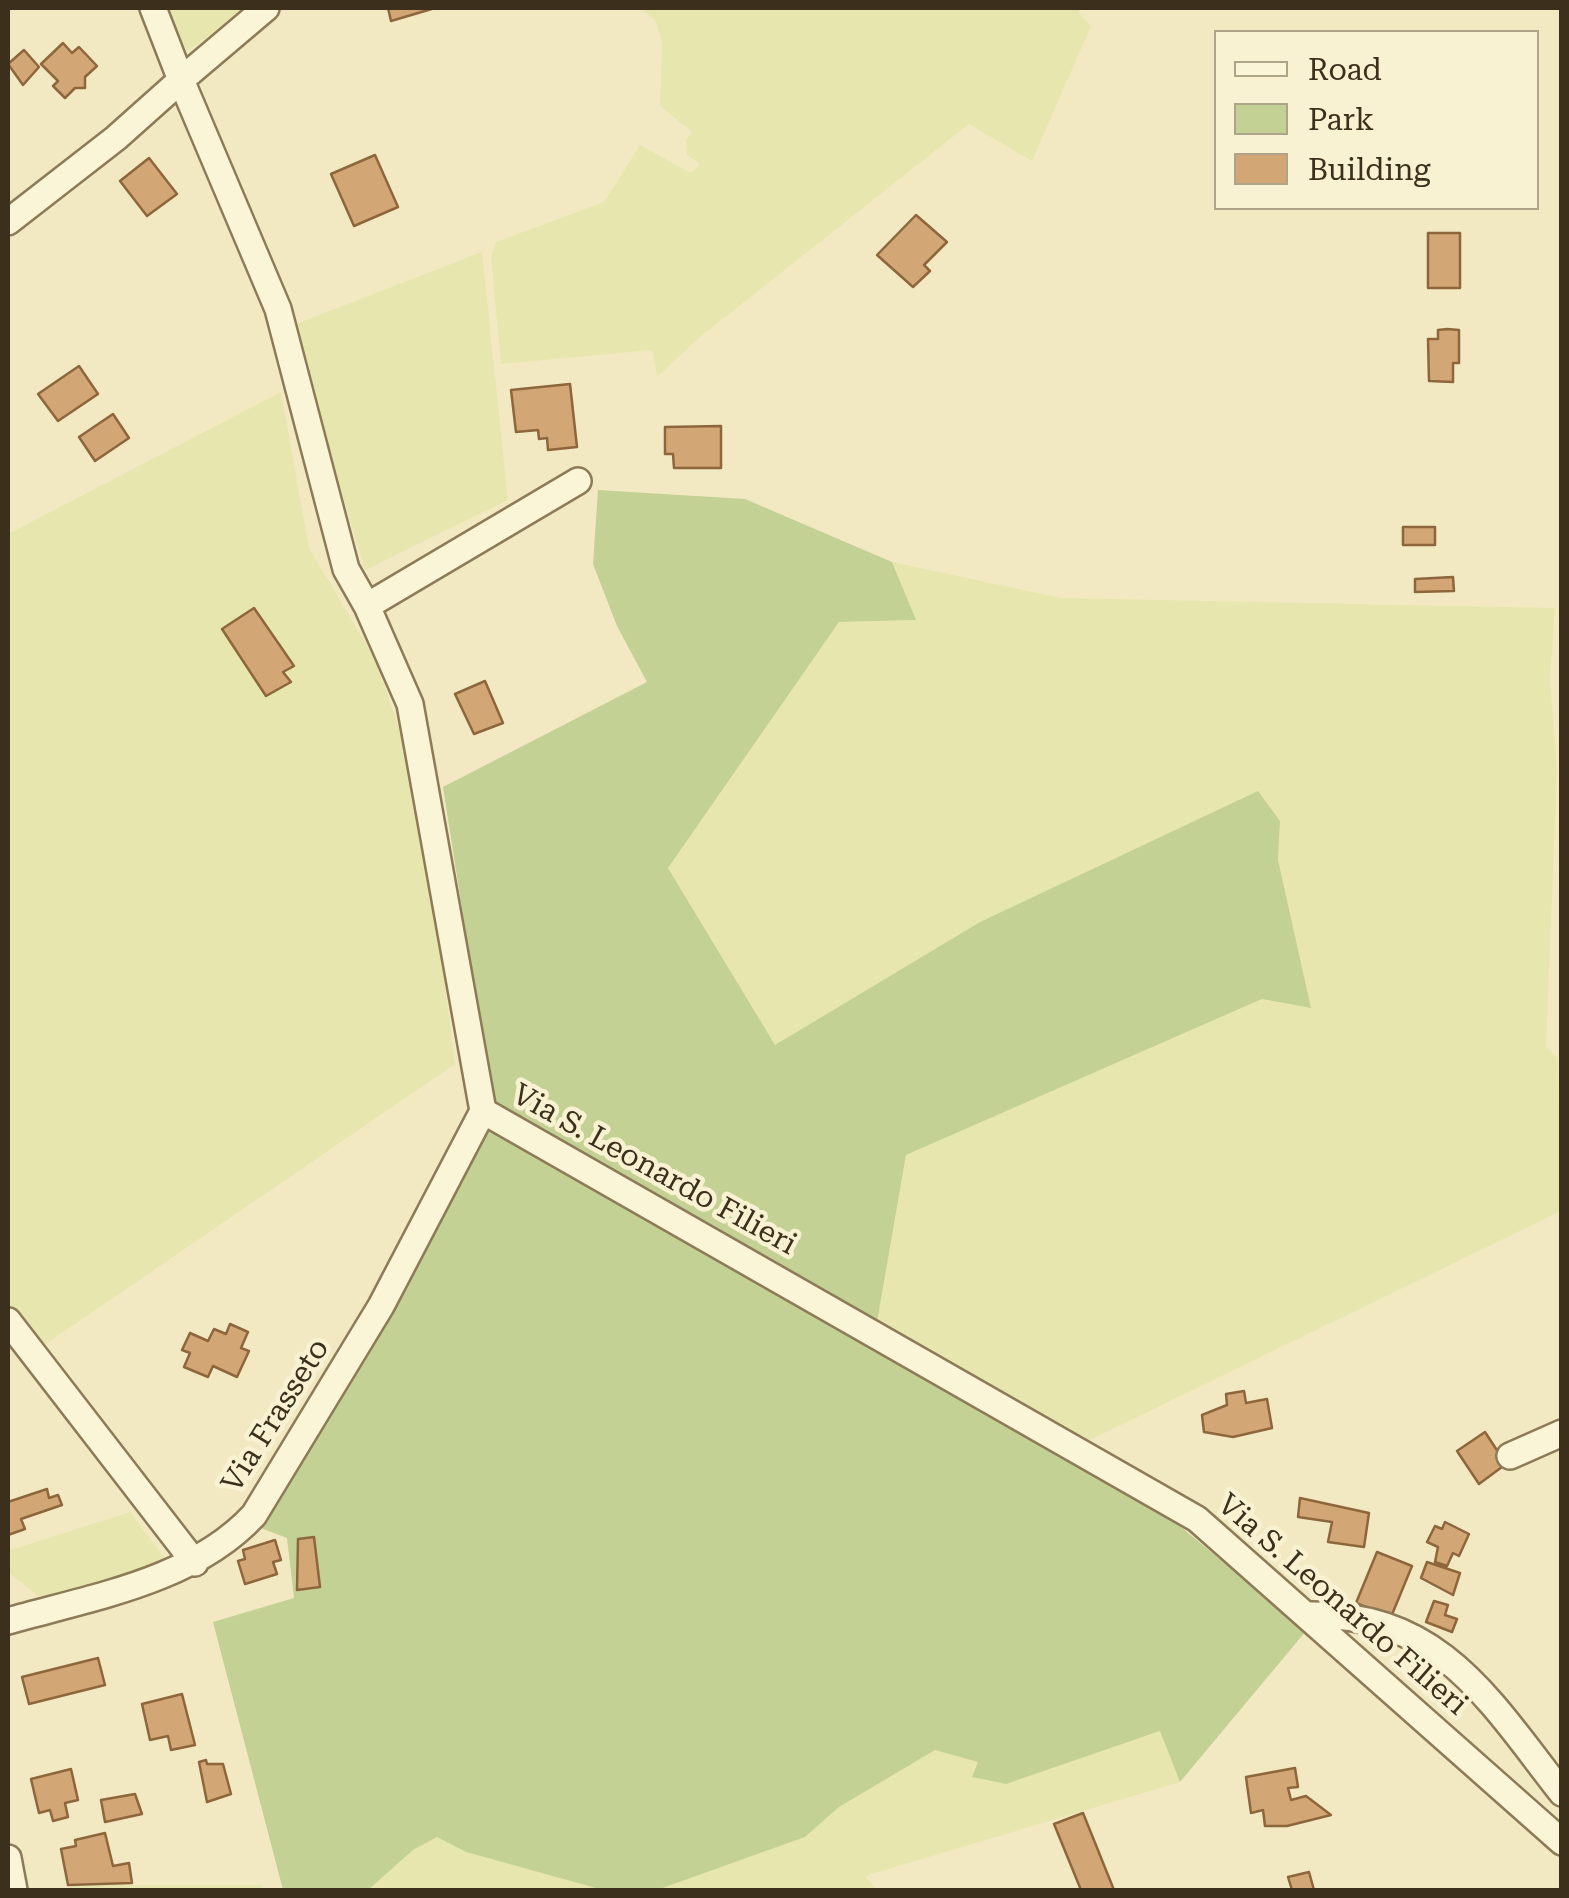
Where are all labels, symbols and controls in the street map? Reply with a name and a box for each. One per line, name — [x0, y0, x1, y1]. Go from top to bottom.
legend — [1214, 30, 1539, 210]
text: Road — [1308, 52, 1382, 87]
text: Park — [1308, 102, 1374, 137]
text: Building — [1308, 152, 1431, 187]
street label: Via S. Leonardo Filieri — [506, 1077, 802, 1263]
street label: Via Frasseto — [215, 1333, 337, 1499]
street label: Via S. Leonardo Filieri — [1210, 1487, 1474, 1723]

